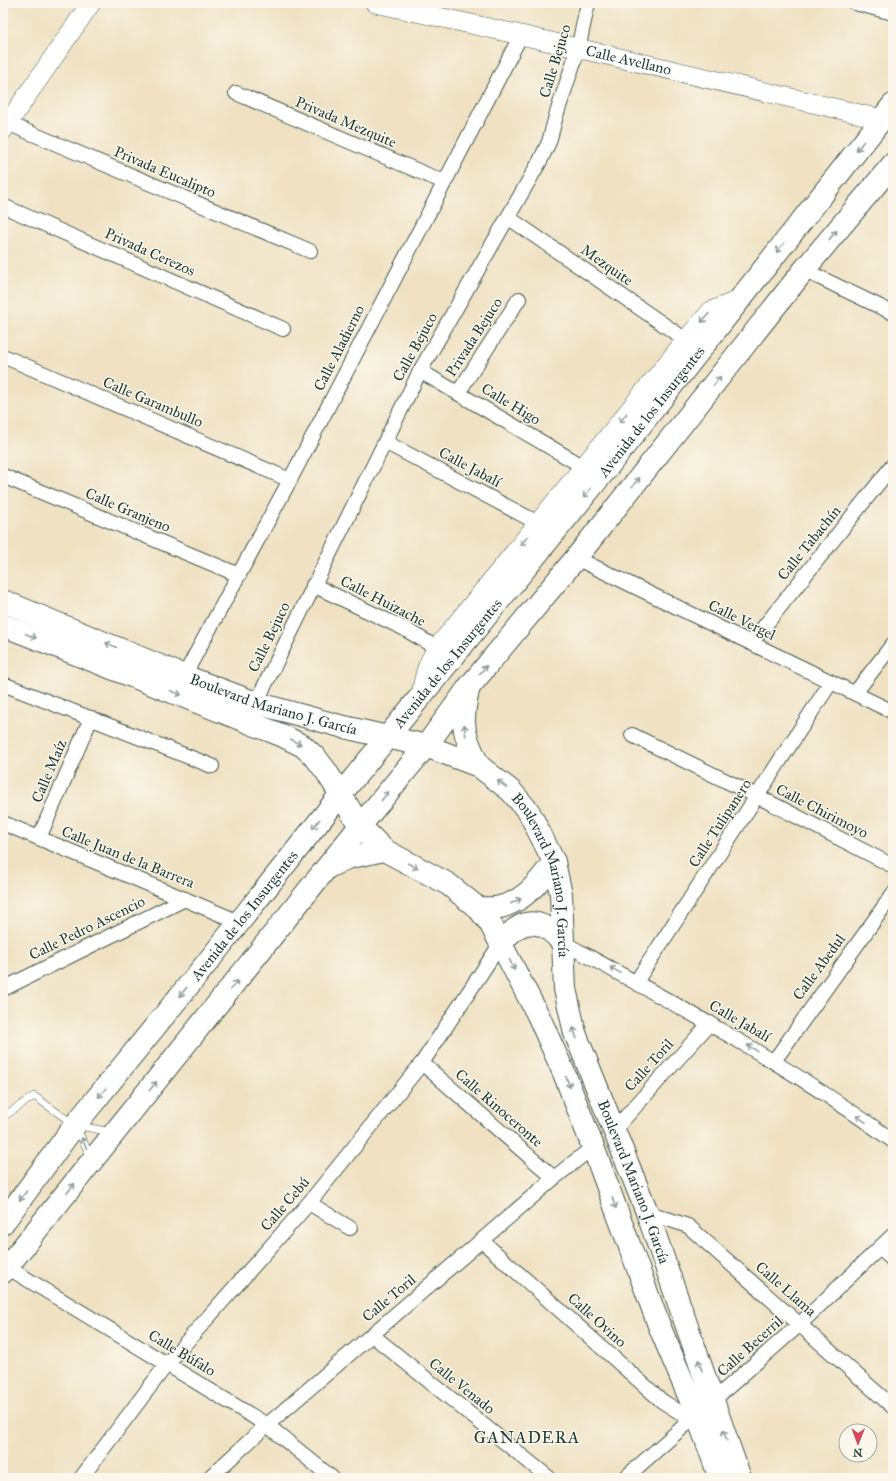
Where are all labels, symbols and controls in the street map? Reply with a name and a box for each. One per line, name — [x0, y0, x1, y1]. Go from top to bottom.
street label: Calle Bejuco — [535, 22, 575, 100]
street label: Calle Avellano — [584, 41, 673, 79]
street label: Privada Mezquite — [292, 93, 399, 152]
one-way arrow — [856, 141, 864, 152]
street label: Privada Eucalipto — [111, 142, 219, 202]
street label: Privada Cerezos — [102, 224, 198, 280]
one-way arrow — [829, 230, 838, 241]
street label: Mezquite — [577, 241, 636, 290]
one-way arrow — [775, 243, 784, 254]
street label: Privada Bejuco — [442, 294, 506, 380]
street label: Calle Aladierno — [310, 302, 368, 394]
street label: Calle Bejuco — [389, 309, 441, 385]
one-way arrow — [701, 313, 710, 323]
street label: Avenida de los Insurgentes — [594, 342, 709, 481]
street label: Calle Garambullo — [100, 373, 206, 431]
one-way arrow — [712, 375, 721, 386]
street label: Calle Higo — [478, 379, 544, 429]
one-way arrow — [619, 413, 627, 424]
street label: Calle Jabalí — [435, 443, 505, 492]
one-way arrow — [632, 477, 640, 488]
street label: Calle Granjeno — [83, 484, 174, 536]
one-way arrow — [582, 488, 591, 499]
street label: Calle Tabachín — [774, 502, 844, 584]
one-way arrow — [519, 536, 528, 547]
street label: Calle Huizache — [337, 572, 429, 630]
street label: Avenida de los Insurgentes — [389, 595, 506, 732]
street label: Calle Vergel — [705, 596, 779, 644]
street label: Calle Bejuco — [244, 599, 294, 675]
one-way arrow — [24, 633, 36, 640]
one-way arrow — [105, 641, 117, 648]
one-way arrow — [479, 665, 488, 676]
street label: Boulevard Mariano J. García — [187, 670, 359, 739]
one-way arrow — [169, 690, 181, 698]
one-way arrow — [461, 724, 469, 737]
street label: Calle Maíz — [28, 737, 70, 805]
one-way arrow — [290, 739, 302, 747]
street label: Calle Tulipanero — [685, 775, 755, 871]
one-way arrow — [496, 780, 507, 789]
street label: Calle Chirimoyo — [773, 780, 871, 842]
street label: Boulevard Mariano J. García — [508, 789, 573, 958]
one-way arrow — [380, 790, 389, 801]
one-way arrow — [312, 819, 321, 830]
street label: Calle Juan de la Barrera — [59, 822, 198, 893]
street label: Avenida de los Insurgentes — [186, 847, 302, 985]
one-way arrow — [407, 862, 419, 870]
street label: Calle Pedro Ascencio — [26, 892, 148, 964]
one-way arrow — [509, 897, 521, 904]
street label: Calle Abedul — [789, 930, 850, 1004]
one-way arrow — [509, 958, 516, 970]
one-way arrow — [609, 966, 621, 974]
one-way arrow — [229, 979, 238, 990]
one-way arrow — [179, 987, 188, 997]
street label: Calle Jabalí — [706, 996, 775, 1047]
one-way arrow — [571, 1027, 578, 1040]
street label: Calle Toril — [621, 1034, 678, 1095]
one-way arrow — [746, 1043, 758, 1051]
street label: Calle Rinoceronte — [452, 1065, 546, 1151]
one-way arrow — [564, 1075, 572, 1087]
one-way arrow — [148, 1081, 157, 1092]
one-way arrow — [97, 1088, 106, 1099]
street label: Boulevard Mariano J. García — [594, 1097, 674, 1267]
one-way arrow — [856, 1115, 867, 1123]
one-way arrow — [80, 1137, 87, 1149]
street label: Calle Cebú — [257, 1173, 313, 1235]
one-way arrow — [66, 1182, 75, 1193]
one-way arrow — [18, 1191, 27, 1202]
one-way arrow — [611, 1197, 618, 1210]
street label: Calle Llama — [752, 1258, 821, 1321]
street label: Calle Toril — [358, 1270, 420, 1326]
street label: Calle Ovino — [564, 1289, 630, 1351]
street label: Calle Becerril — [713, 1311, 787, 1380]
street label: Calle Búfalo — [145, 1326, 219, 1380]
street label: Calle Venado — [425, 1354, 499, 1418]
one-way arrow — [696, 1358, 703, 1371]
north arrow — [838, 1423, 878, 1463]
district label: GANADERA — [474, 1427, 580, 1448]
one-way arrow — [720, 1430, 728, 1442]
text: N — [852, 1446, 863, 1459]

